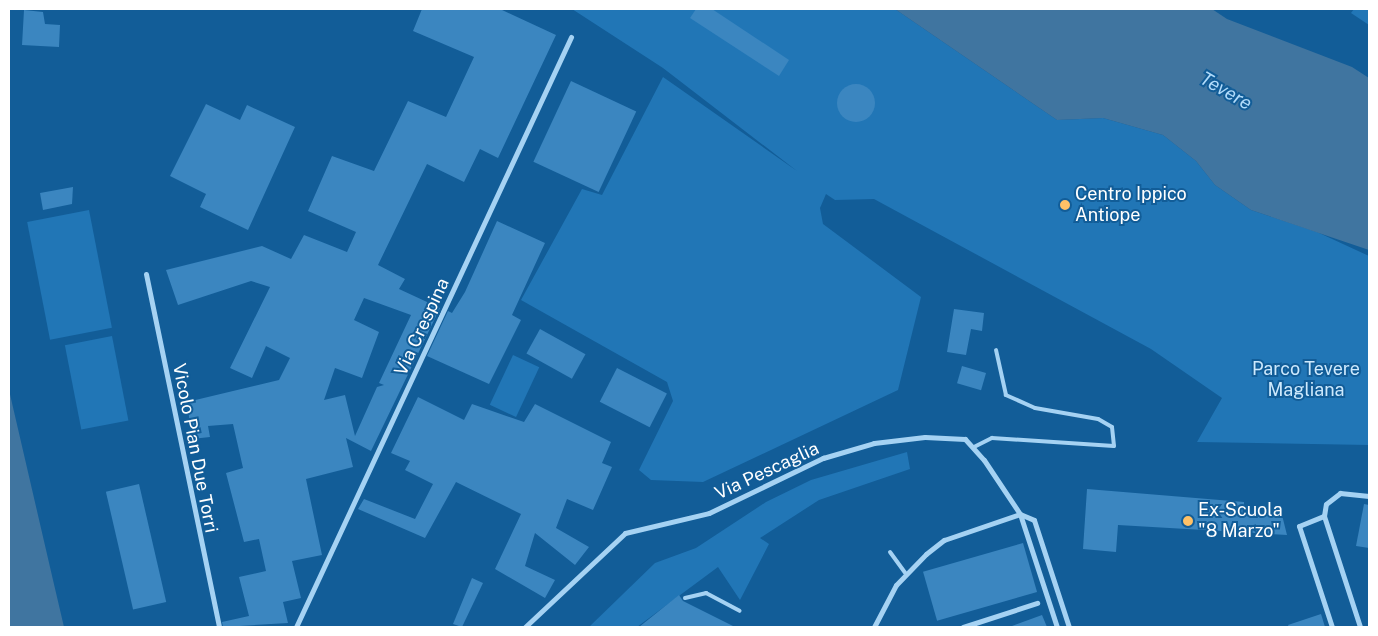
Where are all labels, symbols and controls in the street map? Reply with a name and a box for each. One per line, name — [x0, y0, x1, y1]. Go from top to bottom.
water label: Tevere — [1196, 67, 1256, 115]
place label: Centro Ippico Antiope — [1075, 184, 1187, 226]
marker: Centro Ippico Antiope — [1059, 199, 1071, 211]
street label: Via Crespina — [390, 275, 454, 379]
park label: Parco Tevere Magliana — [1252, 359, 1360, 402]
street label: Vicolo Pian Due Torri — [168, 361, 222, 535]
street label: Via Pescaglia — [712, 438, 822, 504]
place label: Ex-Scuola "8 Marzo" — [1198, 500, 1283, 542]
marker: Ex-Scuola "8 Marzo" — [1182, 515, 1194, 527]

